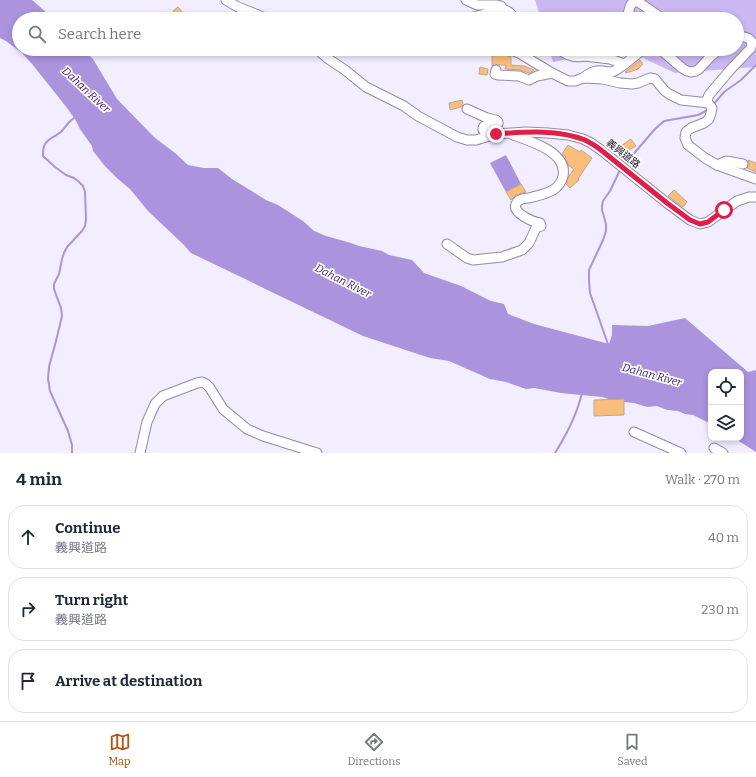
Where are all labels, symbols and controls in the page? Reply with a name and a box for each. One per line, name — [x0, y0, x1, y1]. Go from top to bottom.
search box — [12, 12, 744, 56]
icon: search — [26, 23, 48, 45]
text: Search here — [58, 25, 141, 43]
water label: Dahan River — [59, 64, 113, 116]
route end — [487, 125, 505, 143]
street label: 義興道路 — [604, 137, 642, 171]
route start — [715, 201, 733, 219]
water label: Dahan River — [313, 261, 374, 301]
water label: Dahan River — [621, 361, 684, 389]
map controls — [708, 369, 744, 441]
button: locate — [708, 369, 744, 405]
button: layers — [708, 405, 744, 441]
text: 4 min — [16, 469, 62, 490]
text: Walk · 270 m — [665, 472, 740, 487]
text: Continue — [55, 519, 121, 537]
icon: ahead — [17, 526, 39, 548]
text: 40 m — [708, 530, 739, 545]
text: 義興道路 — [55, 540, 107, 555]
text: Turn right — [55, 591, 128, 609]
icon: right — [17, 598, 39, 620]
text: 230 m — [701, 602, 739, 617]
text: 義興道路 — [55, 612, 107, 627]
icon: arrive — [17, 670, 39, 692]
text: Arrive at destination — [55, 672, 202, 690]
tab: Map — [108, 731, 131, 768]
tab: Directions — [348, 731, 400, 768]
tab: Saved — [617, 731, 648, 768]

